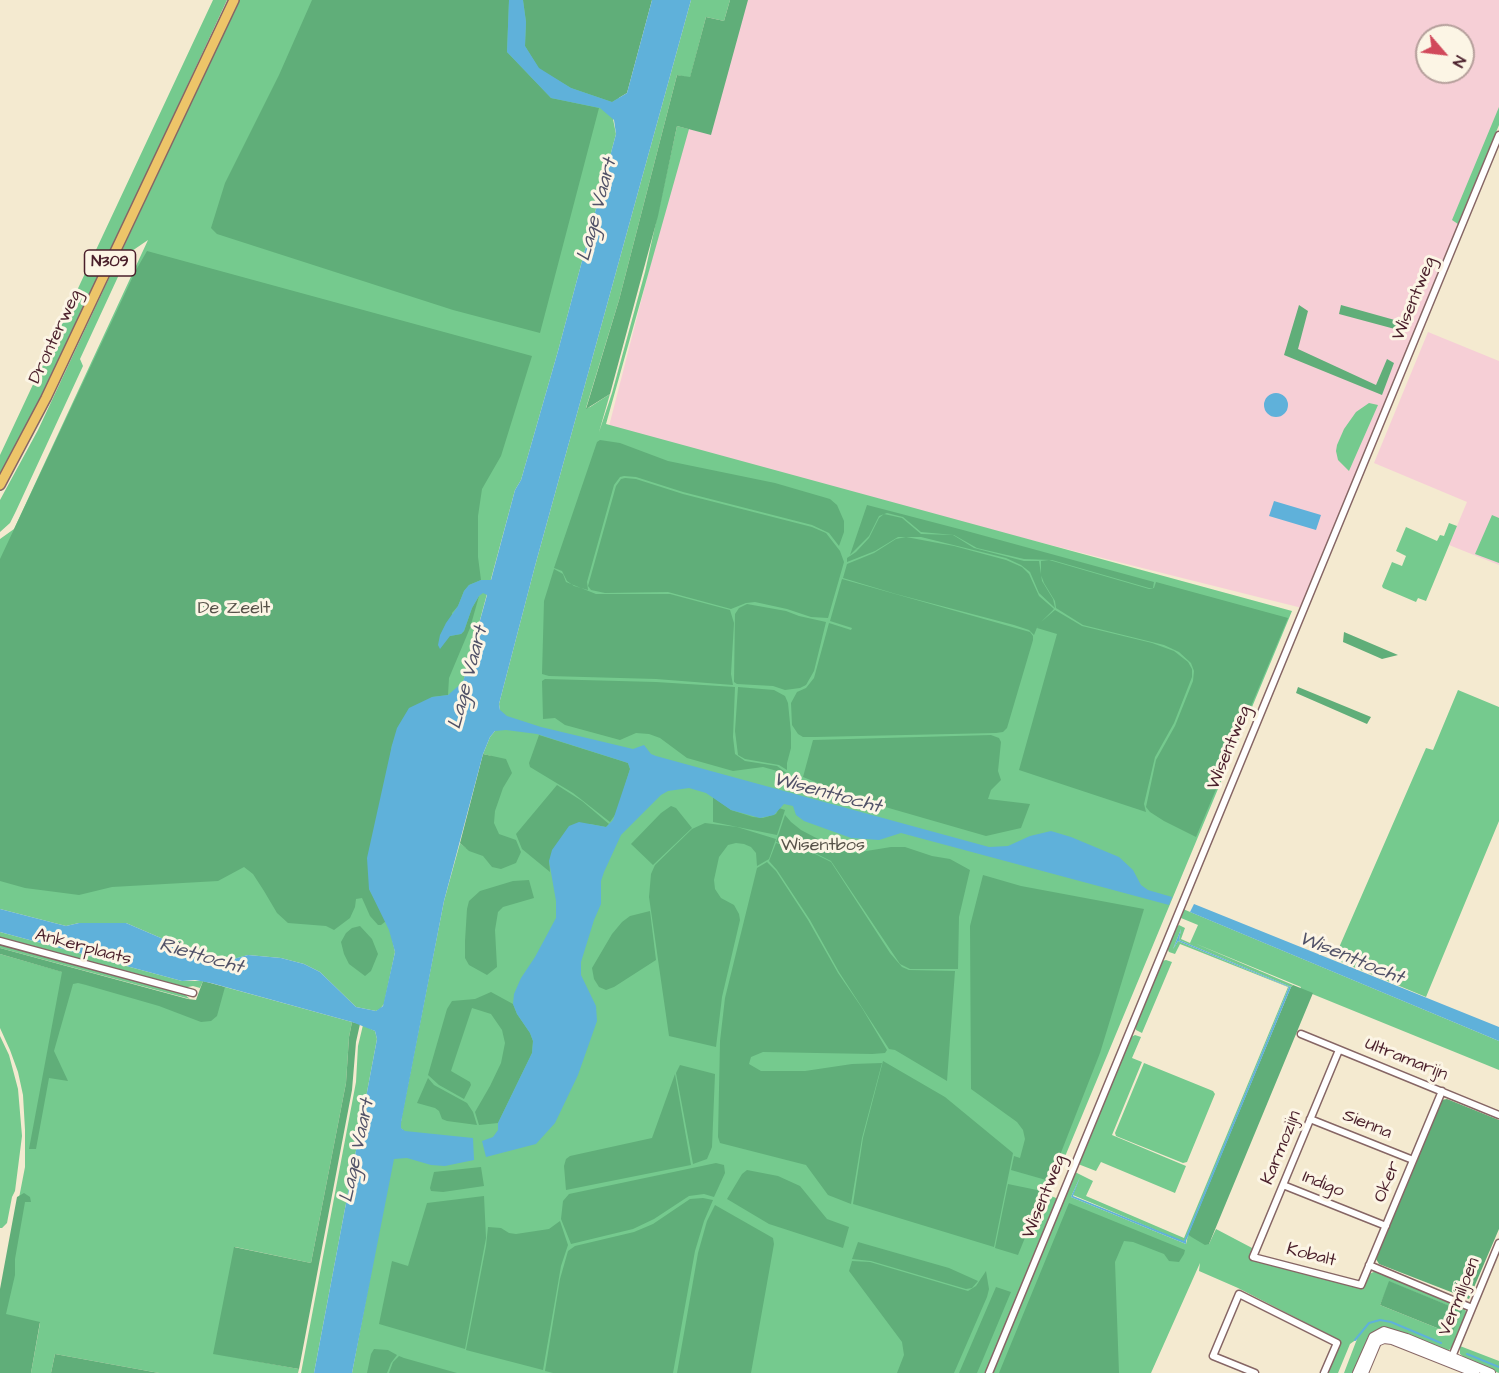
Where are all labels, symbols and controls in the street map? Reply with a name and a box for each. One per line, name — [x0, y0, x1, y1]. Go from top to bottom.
north arrow — [1415, 24, 1475, 84]
text: N — [1447, 52, 1471, 71]
water label: Lage Vaart — [573, 156, 623, 264]
road number: N309 — [84, 250, 136, 276]
street label: Wisentweg — [1388, 254, 1442, 344]
street label: Dronterweg — [25, 287, 87, 387]
park label: De Zeelt — [198, 598, 270, 620]
water label: Lage Vaart — [444, 624, 494, 732]
street label: Wisentweg — [1203, 703, 1257, 793]
water label: Wisenttocht — [770, 768, 884, 820]
park label: Wisentbos — [781, 835, 865, 857]
street label: Ankerplaats — [33, 925, 133, 971]
water label: Wisenttocht — [1295, 927, 1407, 991]
water label: Riettocht — [156, 934, 246, 980]
street label: Ultramarijn — [1361, 1034, 1451, 1086]
water label: Lage Vaart — [335, 1097, 381, 1205]
street label: Sienna — [1339, 1105, 1395, 1145]
street label: Karmozijn — [1257, 1108, 1307, 1188]
street label: Wisentweg — [1018, 1152, 1072, 1242]
street label: Oker — [1370, 1158, 1406, 1206]
street label: Indigo — [1299, 1167, 1347, 1203]
street label: Kobalt — [1284, 1239, 1338, 1273]
street label: Vermiljoen — [1435, 1255, 1485, 1339]

